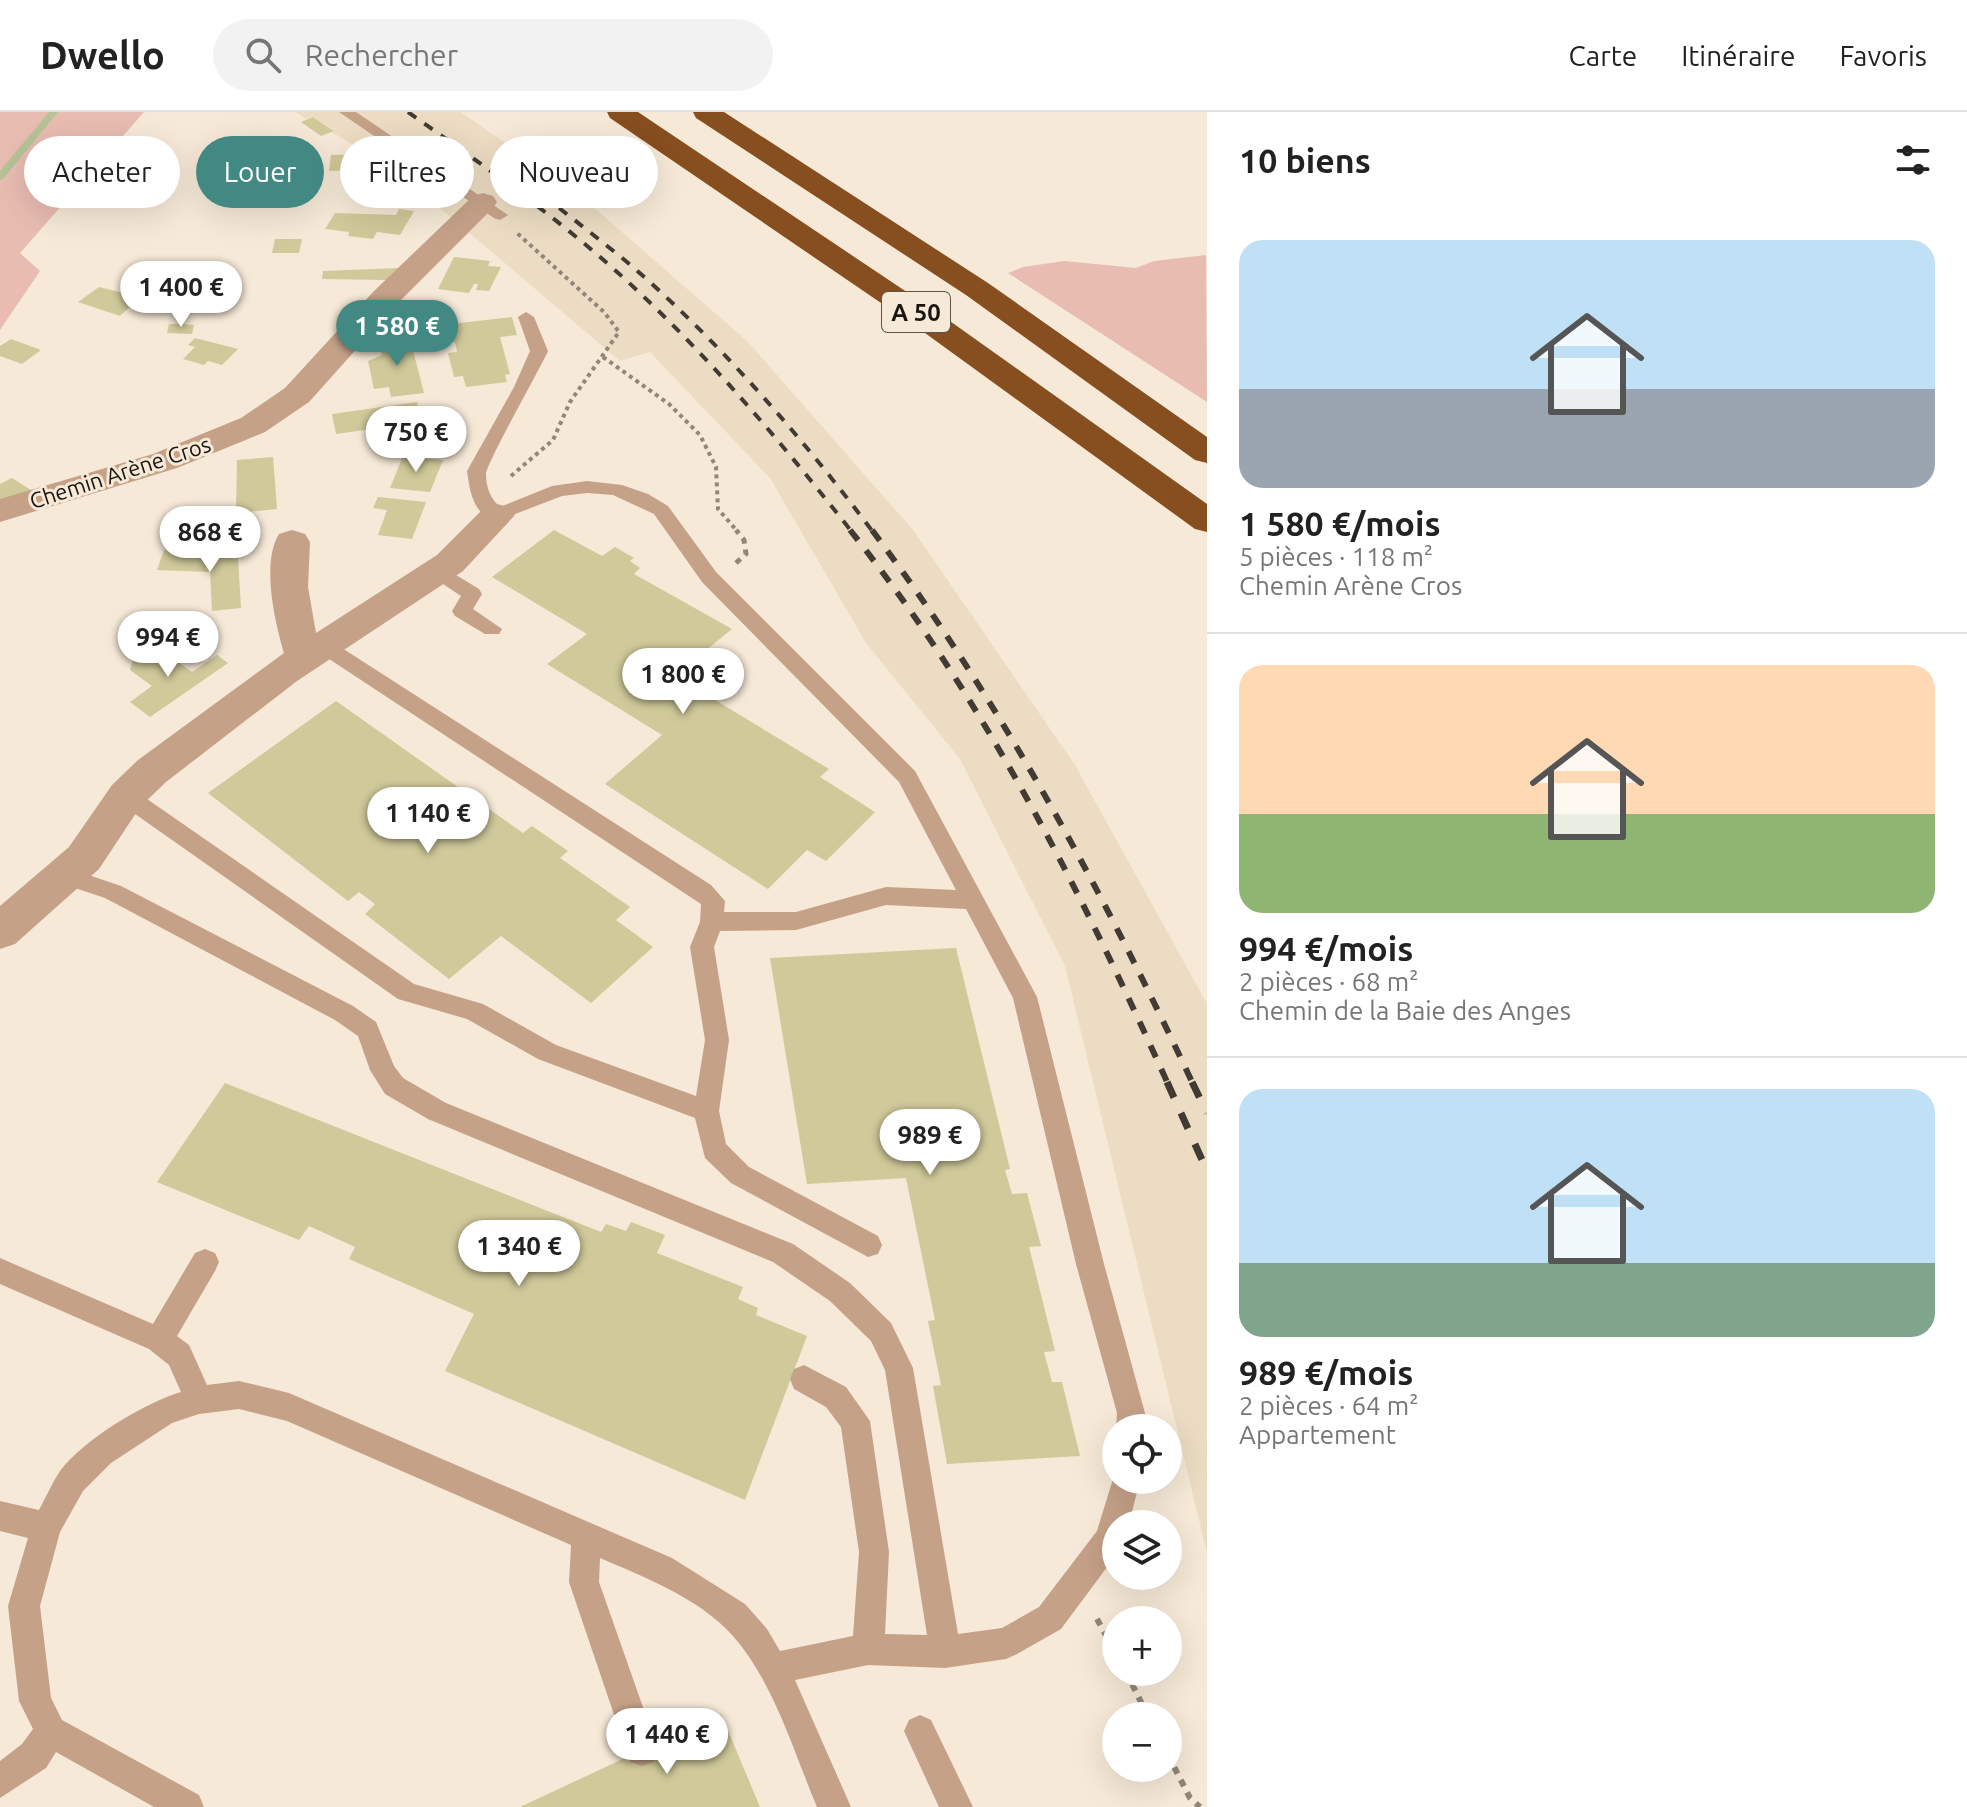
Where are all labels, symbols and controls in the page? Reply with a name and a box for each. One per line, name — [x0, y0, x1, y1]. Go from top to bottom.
search box — [213, 19, 773, 91]
icon: search — [241, 33, 285, 77]
text: Dwello — [40, 34, 165, 76]
text: Rechercher — [305, 38, 458, 72]
text: Carte — [1569, 40, 1637, 71]
text: Itinéraire — [1681, 40, 1795, 71]
text: Favoris — [1839, 40, 1927, 71]
chip: Acheter — [24, 136, 180, 208]
chip: Louer — [196, 136, 324, 208]
chip: Filtres — [340, 136, 474, 208]
chip: Nouveau — [490, 136, 658, 208]
icon: filters — [1891, 138, 1935, 182]
text: 10 biens — [1239, 141, 1371, 179]
pin: 1 400 € — [107, 261, 255, 329]
text: 1 400 € — [138, 272, 224, 301]
road number: A 50 — [882, 292, 950, 332]
icon: home — [1515, 292, 1659, 436]
pin: 1 580 € — [323, 300, 471, 368]
text: 1 580 € — [354, 311, 440, 340]
pin: 750 € — [360, 406, 472, 474]
text: 750 € — [384, 417, 448, 446]
street label: Chemin Arène Cros — [26, 431, 214, 513]
text: 1 580 €/mois — [1239, 504, 1441, 542]
pin: 868 € — [154, 506, 266, 574]
text: 868 € — [178, 517, 242, 546]
text: 5 pièces · 118 m² — [1239, 542, 1433, 571]
text: Chemin Arène Cros — [1239, 571, 1462, 600]
pin: 994 € — [112, 611, 224, 679]
text: 994 € — [136, 622, 200, 651]
pin: 1 800 € — [609, 648, 757, 716]
text: 1 800 € — [640, 659, 726, 688]
icon: home — [1515, 717, 1659, 861]
pin: 1 140 € — [354, 787, 502, 855]
text: 1 140 € — [385, 798, 471, 827]
text: 994 €/mois — [1239, 929, 1413, 967]
text: 2 pièces · 68 m² — [1239, 967, 1419, 996]
text: Chemin de la Baie des Anges — [1239, 996, 1571, 1025]
pin: 989 € — [874, 1109, 986, 1177]
text: 989 € — [898, 1120, 962, 1149]
icon: home — [1515, 1141, 1659, 1285]
pin: 1 340 € — [445, 1220, 593, 1288]
text: 1 340 € — [476, 1231, 562, 1260]
text: 989 €/mois — [1239, 1353, 1413, 1391]
text: 2 pièces · 64 m² — [1239, 1391, 1419, 1420]
map controls — [1102, 1414, 1182, 1782]
button: locate — [1102, 1414, 1182, 1494]
text: Appartement — [1239, 1420, 1396, 1449]
button: layers — [1102, 1510, 1182, 1590]
button: + — [1102, 1606, 1182, 1686]
button: − — [1102, 1702, 1182, 1782]
pin: 1 440 € — [593, 1708, 741, 1776]
text: 1 440 € — [624, 1719, 710, 1748]

